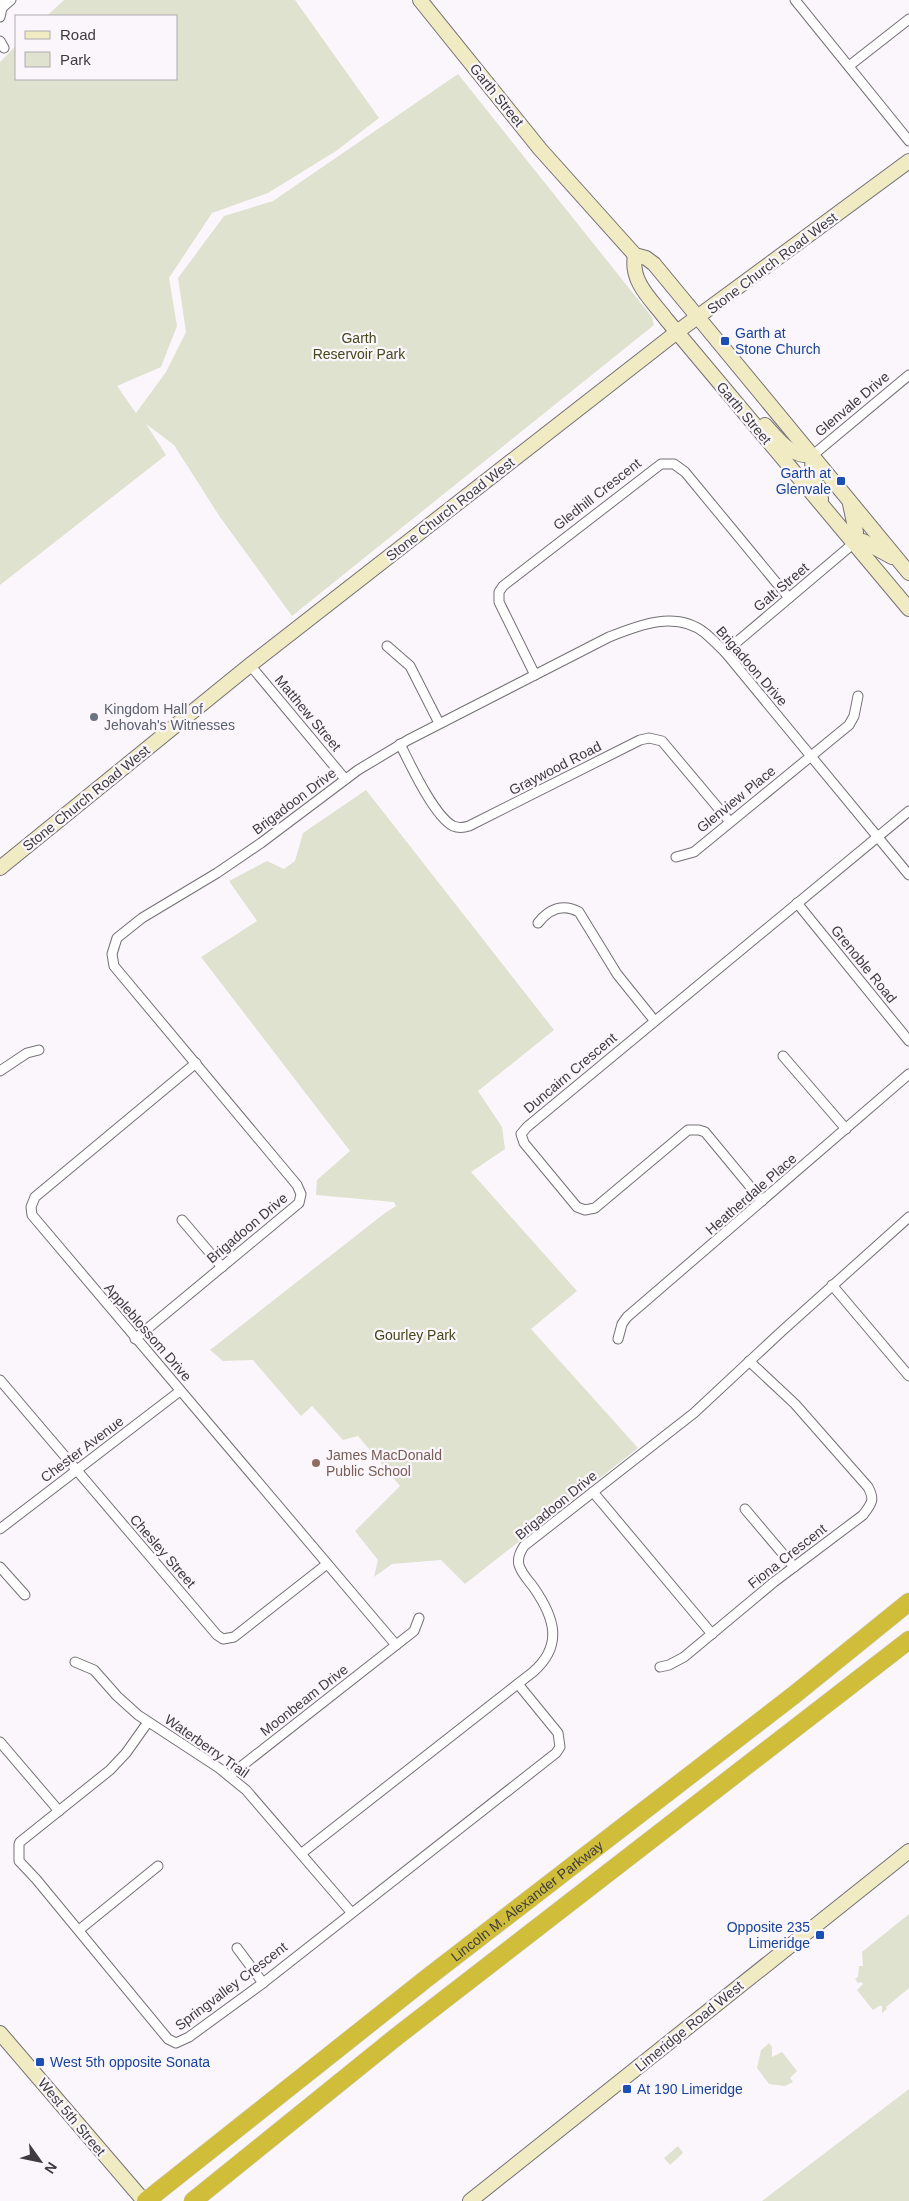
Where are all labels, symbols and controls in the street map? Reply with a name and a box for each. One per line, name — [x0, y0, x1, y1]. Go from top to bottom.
legend — [15, 15, 178, 80]
text: Road — [60, 26, 96, 43]
text: Park — [60, 51, 91, 68]
street label: Garth Street — [467, 60, 527, 130]
street label: Stone Church Road West — [704, 209, 840, 317]
place label: Garth at Stone Church — [735, 325, 821, 357]
park label: Garth Reservoir Park — [313, 330, 406, 362]
marker: Garth at Stone Church — [719, 335, 731, 347]
street label: Glenvale Drive — [812, 368, 892, 440]
street label: Garth Street — [713, 379, 775, 447]
street label: Stone Church Road West — [383, 454, 517, 564]
street label: Gledhill Crescent — [550, 455, 644, 533]
place label: Garth at Glenvale — [776, 465, 831, 497]
marker: Garth at Glenvale — [835, 475, 847, 487]
street label: Galt Street — [750, 559, 812, 615]
street label: Brigadoon Drive — [713, 623, 791, 709]
street label: Matthew Street — [272, 672, 344, 754]
place label: Kingdom Hall of Jehovah's Witnesses — [104, 701, 235, 733]
marker: Kingdom Hall of Jehovah's Witnesses — [88, 711, 100, 723]
street label: Graywood Road — [506, 738, 604, 798]
street label: Stone Church Road West — [19, 742, 153, 854]
street label: Glenview Place — [693, 762, 779, 836]
street label: Brigadoon Drive — [249, 764, 339, 838]
street label: Grenoble Road — [828, 922, 900, 1006]
street label: Duncairn Crescent — [520, 1030, 620, 1116]
street label: Heatherdale Place — [702, 1150, 800, 1238]
street label: Brigadoon Drive — [203, 1189, 291, 1266]
street label: Appleblossom Drive — [101, 1280, 195, 1384]
park label: Gourley Park — [374, 1327, 457, 1343]
street label: Chester Avenue — [38, 1413, 127, 1485]
place label: James MacDonald Public School — [326, 1447, 442, 1479]
marker: James MacDonald Public School — [310, 1457, 322, 1469]
street label: Brigadoon Drive — [512, 1467, 600, 1543]
street label: Chesley Street — [127, 1511, 199, 1591]
street label: Fiona Crescent — [745, 1520, 829, 1592]
street label: Moonbeam Drive — [257, 1661, 351, 1739]
street label: Waterberry Trail — [162, 1711, 252, 1781]
street label: Lincoln M. Alexander Parkway — [448, 1837, 606, 1965]
place label: Opposite 235 Limeridge — [727, 1919, 810, 1951]
marker: Opposite 235 Limeridge — [814, 1929, 826, 1941]
street label: Springvalley Crescent — [172, 1939, 290, 2033]
street label: Limeridge Road West — [632, 1977, 746, 2074]
place label: West 5th opposite Sonata — [50, 2054, 210, 2070]
marker: West 5th opposite Sonata — [34, 2056, 46, 2068]
street label: West 5th Street — [35, 2075, 109, 2159]
place label: At 190 Limeridge — [637, 2081, 743, 2097]
marker: At 190 Limeridge — [621, 2083, 633, 2095]
north arrow — [15, 2136, 65, 2186]
text: N — [41, 2159, 60, 2177]

